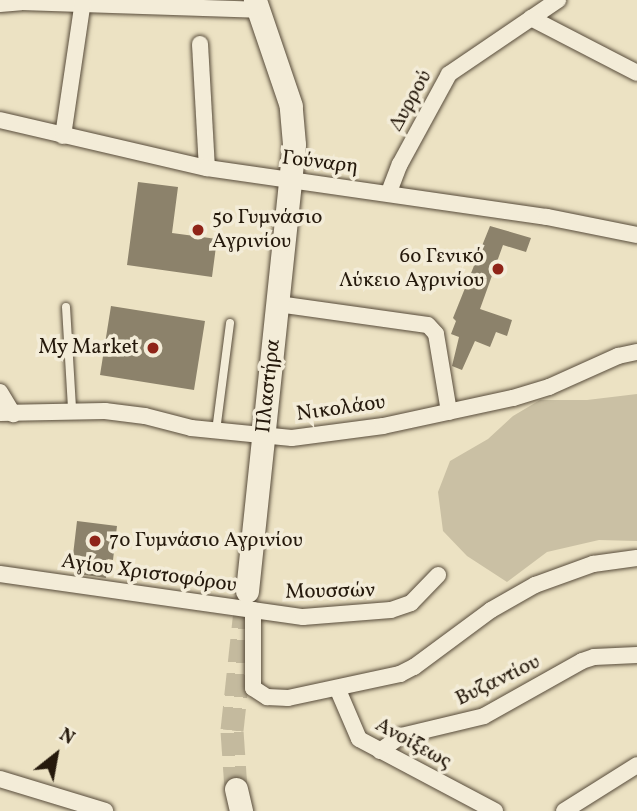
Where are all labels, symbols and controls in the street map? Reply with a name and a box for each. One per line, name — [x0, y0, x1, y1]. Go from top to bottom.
street label: Δυρρού — [384, 66, 438, 136]
street label: Γούναρη — [280, 146, 360, 180]
place label: 5ο Γυμνάσιο Αγρινίου — [212, 205, 322, 255]
marker: 5ο Γυμνάσιο Αγρινίου — [190, 222, 206, 238]
place label: 6ο Γενικό Λύκειο Αγρινίου — [339, 244, 484, 294]
marker: 6ο Γενικό Λύκειο Αγρινίου — [490, 261, 506, 277]
place label: My Market — [38, 335, 139, 361]
street label: Πλαστήρα — [252, 338, 286, 434]
marker: My Market — [145, 340, 161, 356]
street label: Νικολάου — [295, 390, 387, 428]
place label: 7ο Γυμνάσιο Αγρινίου — [109, 528, 303, 554]
marker: 7ο Γυμνάσιο Αγρινίου — [87, 533, 103, 549]
street label: Αγίου Χριστοφόρου — [60, 549, 238, 599]
street label: Μουσσών — [285, 579, 375, 605]
street label: Βυζαντίου — [452, 650, 544, 712]
street label: Ανοίξεως — [370, 713, 456, 775]
north arrow — [21, 720, 91, 790]
text: N — [54, 722, 79, 752]

